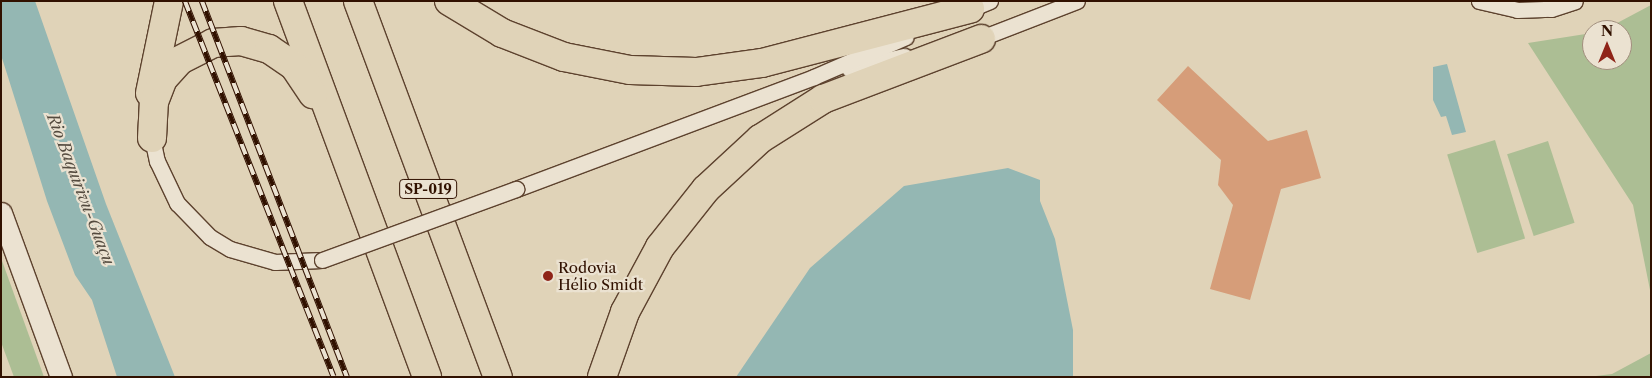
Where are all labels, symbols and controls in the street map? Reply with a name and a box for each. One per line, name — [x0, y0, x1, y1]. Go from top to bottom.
north arrow — [1582, 20, 1632, 70]
text: N — [1601, 22, 1613, 40]
water label: Rio Baquirivu-Guaçu — [43, 111, 119, 267]
road number: SP-019 — [398, 178, 458, 200]
place label: Rodovia Hélio Smidt — [558, 258, 643, 293]
marker: Rodovia Hélio Smidt — [542, 270, 554, 282]

